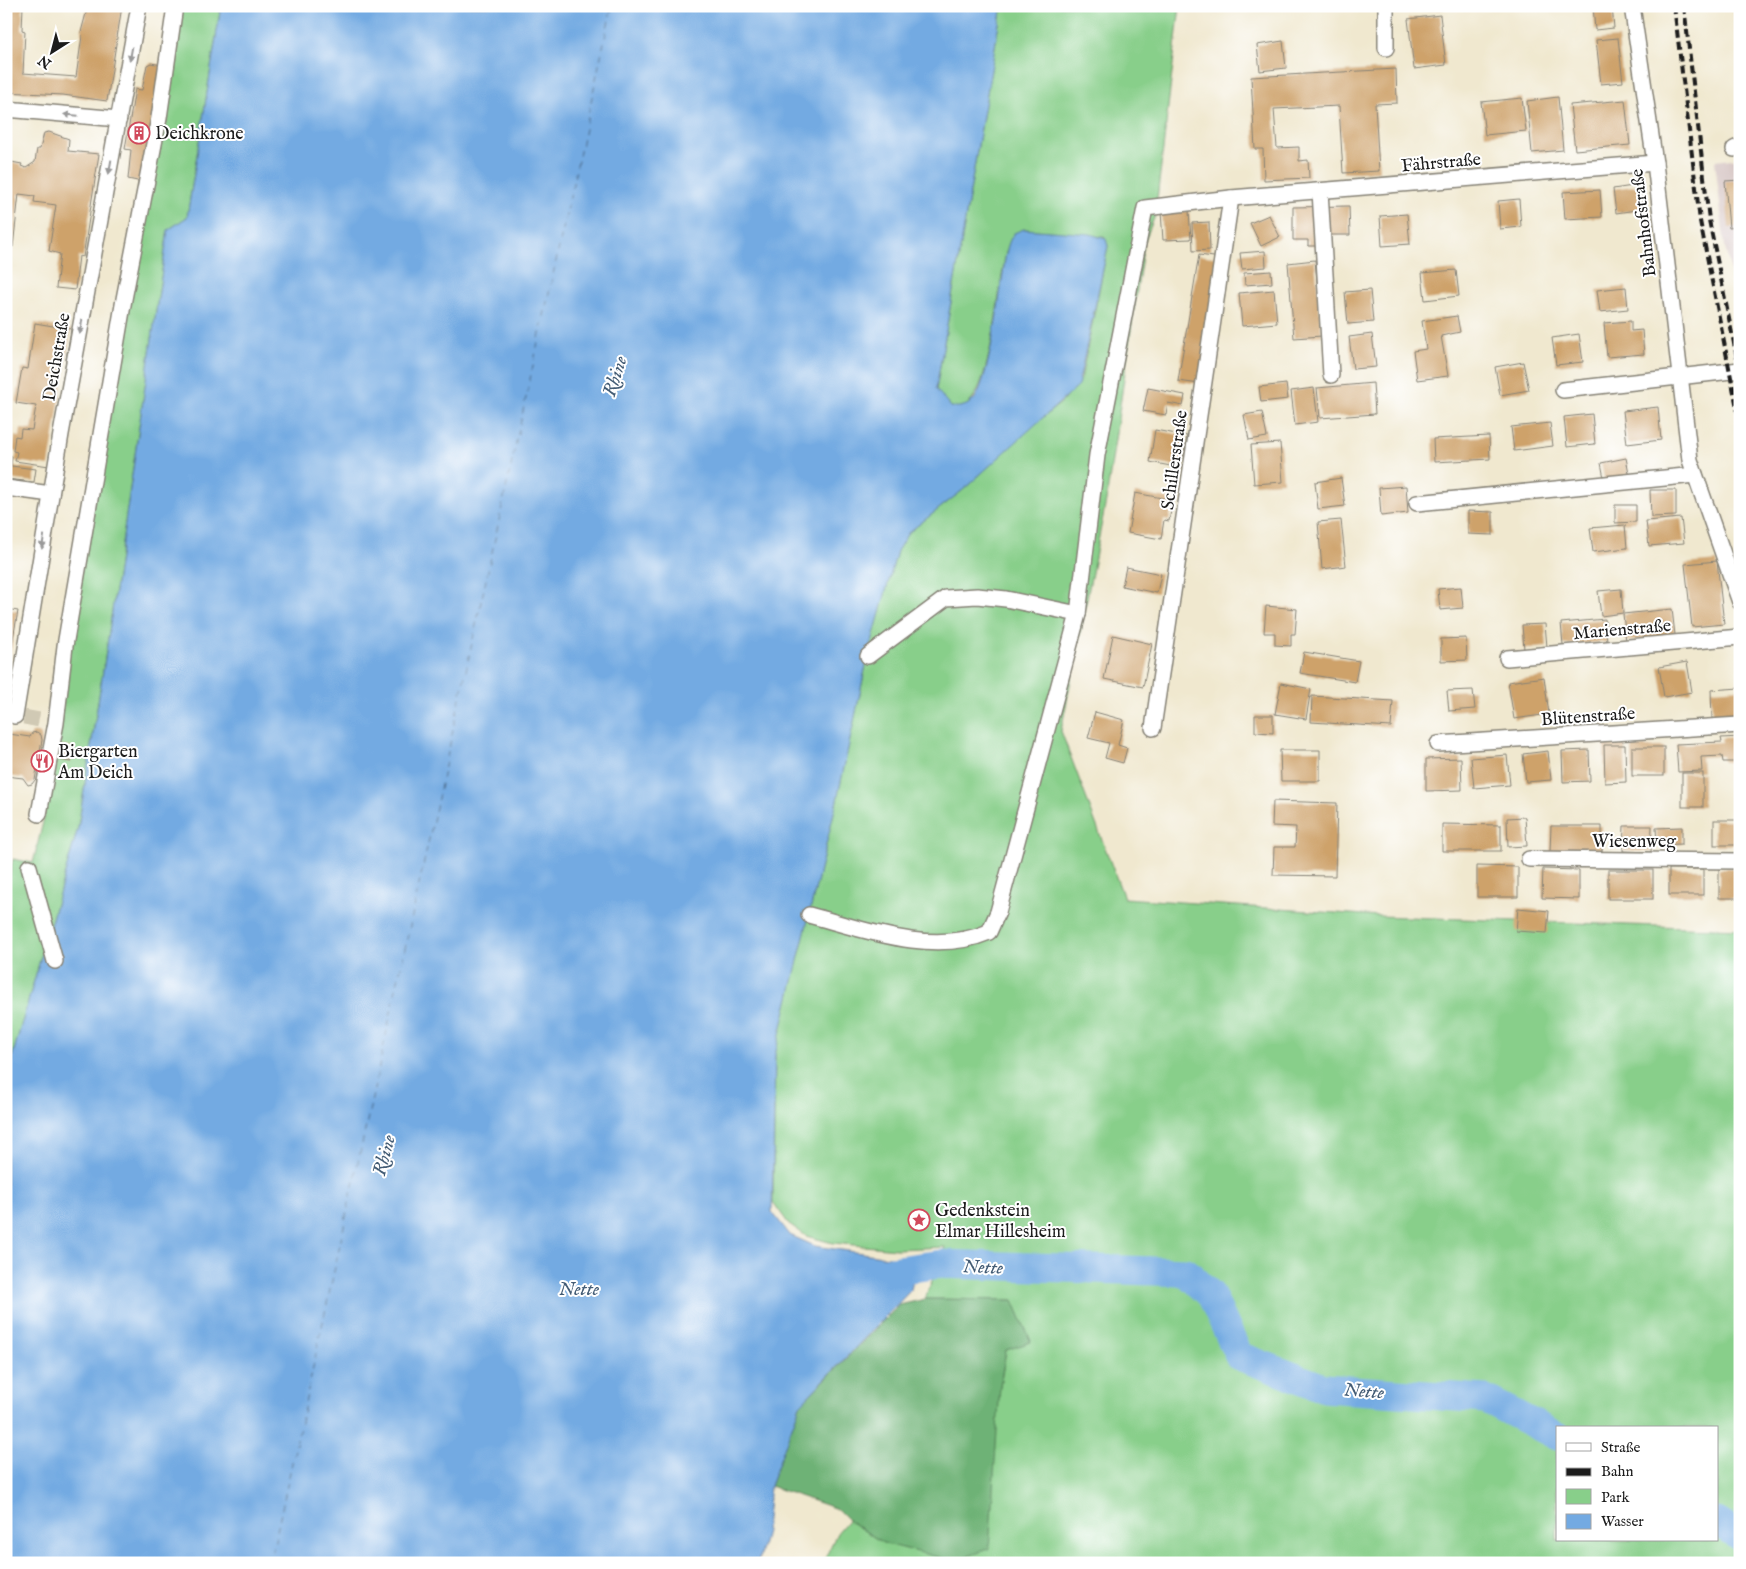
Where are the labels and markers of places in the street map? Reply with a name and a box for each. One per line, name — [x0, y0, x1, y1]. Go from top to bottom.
building icon: Deichkrone — [127, 121, 151, 145]
place label: Deichkrone — [155, 123, 244, 146]
place label: Biergarten Am Deich — [57, 741, 138, 785]
restaurant icon: Biergarten Am Deich — [30, 749, 54, 773]
place label: Gedenkstein Elmar Hillesheim — [935, 1200, 1066, 1244]
place icon: Gedenkstein Elmar Hillesheim — [907, 1208, 931, 1232]

